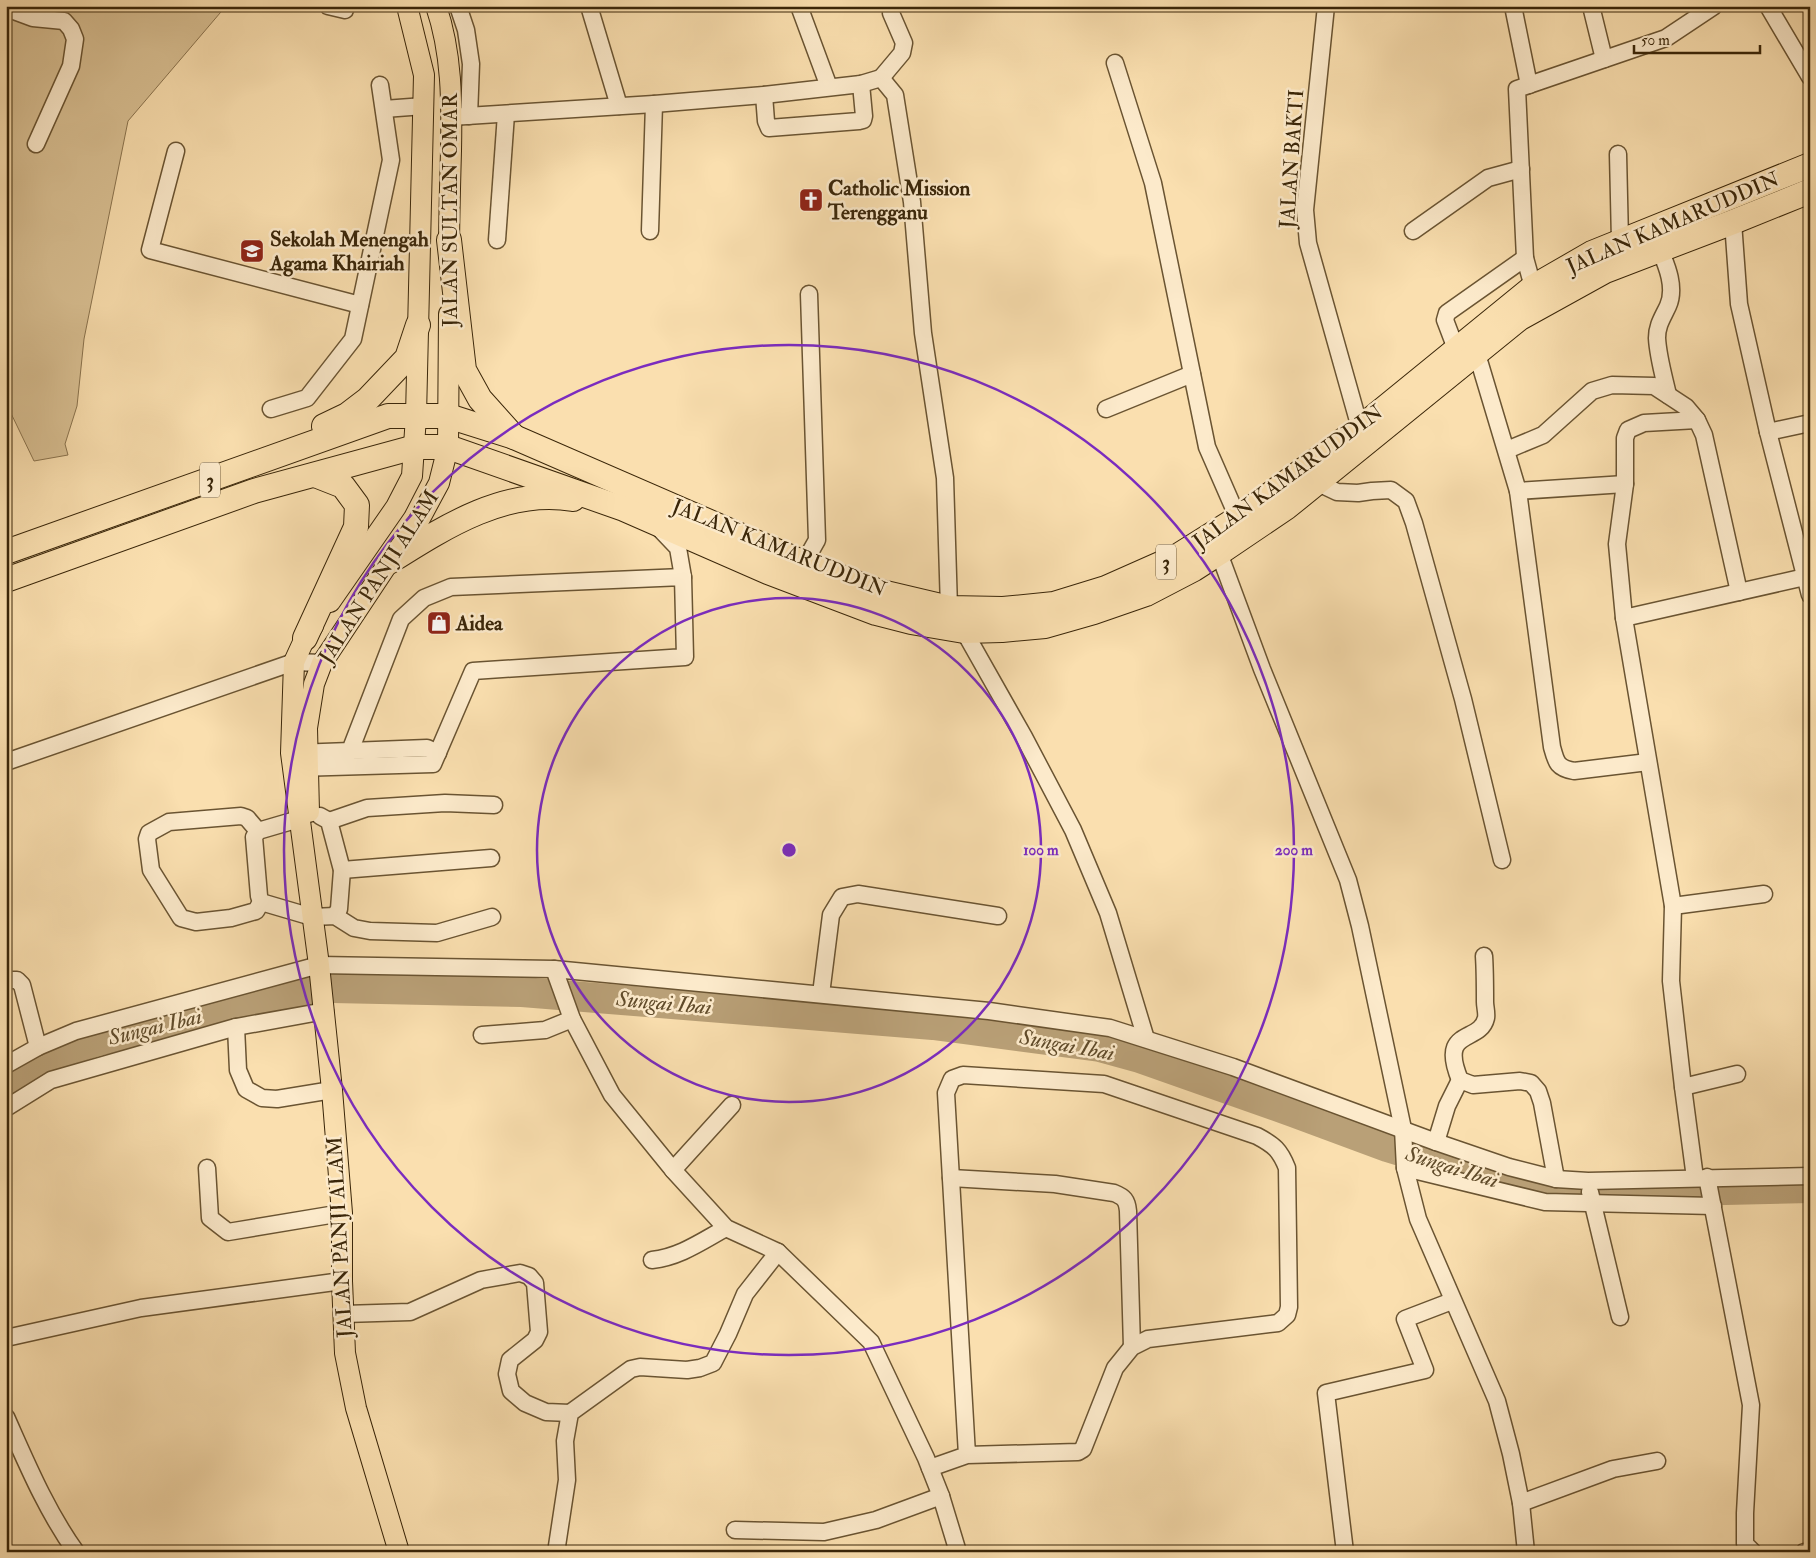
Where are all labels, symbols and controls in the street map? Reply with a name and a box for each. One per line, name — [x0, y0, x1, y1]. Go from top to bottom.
scale bar — [1634, 22, 1760, 54]
text: 50 m — [1641, 31, 1670, 50]
street label: JALAN BAKTI — [1274, 88, 1310, 231]
street label: JALAN SULTAN OMAR — [437, 92, 464, 328]
street label: JALAN KAMARUDDIN — [1561, 166, 1784, 281]
place label: Catholic Mission Terengganu — [827, 175, 970, 226]
church icon: Catholic Mission Terengganu — [798, 187, 824, 213]
place label: Sekolah Menengah Agama Khairiah — [269, 226, 429, 277]
school or university icon: Sekolah Menengah Agama Khairiah — [239, 238, 265, 264]
street label: JALAN KAMARUDDIN — [1187, 399, 1389, 556]
road number: 3 — [200, 462, 220, 498]
street label: JALAN PANJI ALAM — [312, 485, 445, 670]
street label: JALAN KAMARUDDIN — [667, 492, 890, 603]
road number: 3 — [1156, 544, 1176, 580]
shop icon: Aidea — [426, 610, 452, 636]
place label: Aidea — [455, 610, 504, 637]
centre of rings — [780, 841, 798, 859]
text: 100 m — [1023, 841, 1059, 860]
text: 200 m — [1275, 841, 1313, 860]
water label: Sungai Ibai — [614, 985, 713, 1021]
water label: Sungai Ibai — [104, 1002, 205, 1052]
water label: Sungai Ibai — [1017, 1023, 1116, 1067]
street label: JALAN PANJI ALAM — [321, 1135, 359, 1340]
water label: Sungai Ibai — [1401, 1139, 1502, 1194]

